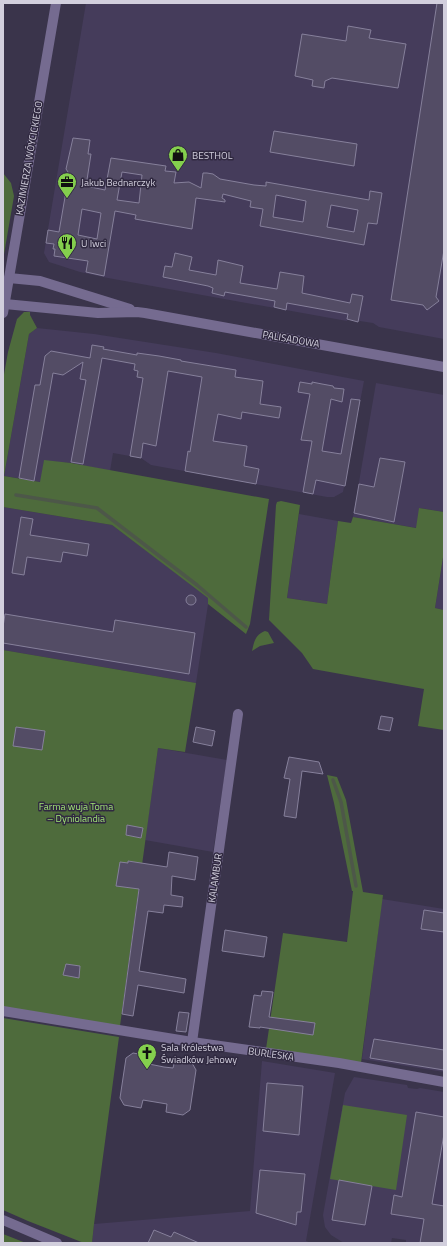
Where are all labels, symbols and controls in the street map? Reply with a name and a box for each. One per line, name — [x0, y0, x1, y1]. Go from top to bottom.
street label: KAZIMIERZA WÓYCICKIEGO — [12, 99, 46, 216]
shop icon: BESTHOL — [167, 144, 189, 172]
place label: BESTHOL — [192, 148, 233, 163]
office icon: Jakub Bednarczyk — [56, 171, 78, 199]
place label: Jakub Bednarczyk — [81, 175, 155, 190]
restaurant icon: U Iwci — [56, 232, 78, 260]
place label: U Iwci — [81, 236, 106, 251]
street label: PALISADOWA — [261, 327, 321, 351]
park label: Farma wuja Toma – Dyniolandia — [39, 799, 113, 826]
street label: KALAMBUR — [204, 852, 226, 904]
place label: Sala Królestwa Świadków Jehowy — [161, 1040, 237, 1067]
church icon: Sala Królestwa Świadków Jehowy — [136, 1042, 158, 1070]
street label: BURLESKA — [247, 1043, 295, 1065]

